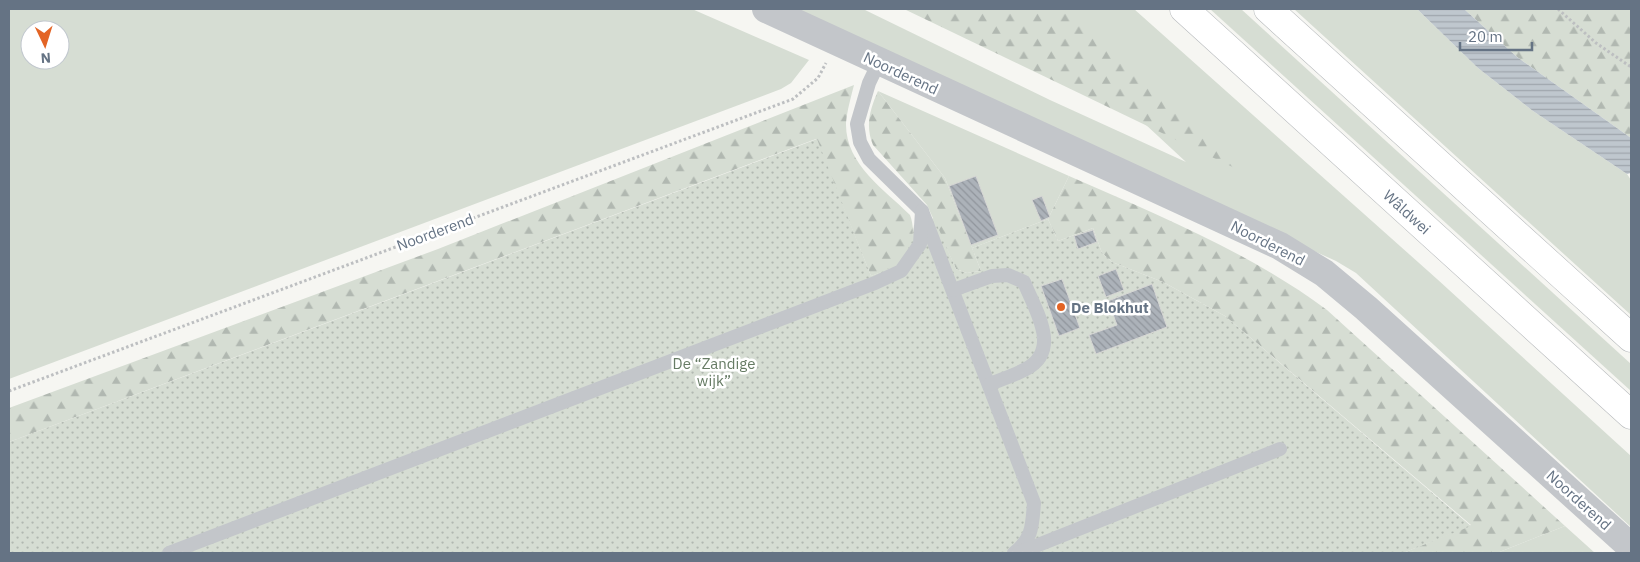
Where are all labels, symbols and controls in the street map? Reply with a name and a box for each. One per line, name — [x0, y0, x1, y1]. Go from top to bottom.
north arrow — [20, 20, 70, 70]
scale bar — [1460, 20, 1532, 52]
text: 20 m — [1468, 27, 1503, 46]
street label: Noorderend — [860, 47, 942, 99]
text: N — [40, 49, 52, 67]
street label: Wâldwei — [1379, 186, 1435, 238]
street label: Noorderend — [394, 209, 476, 255]
street label: Noorderend — [1228, 216, 1308, 270]
place label: De Blokhut — [1071, 298, 1149, 317]
marker: De Blokhut — [1055, 301, 1067, 313]
park label: De “Zandige wijk” — [673, 354, 755, 390]
street label: Noorderend — [1543, 466, 1615, 534]

